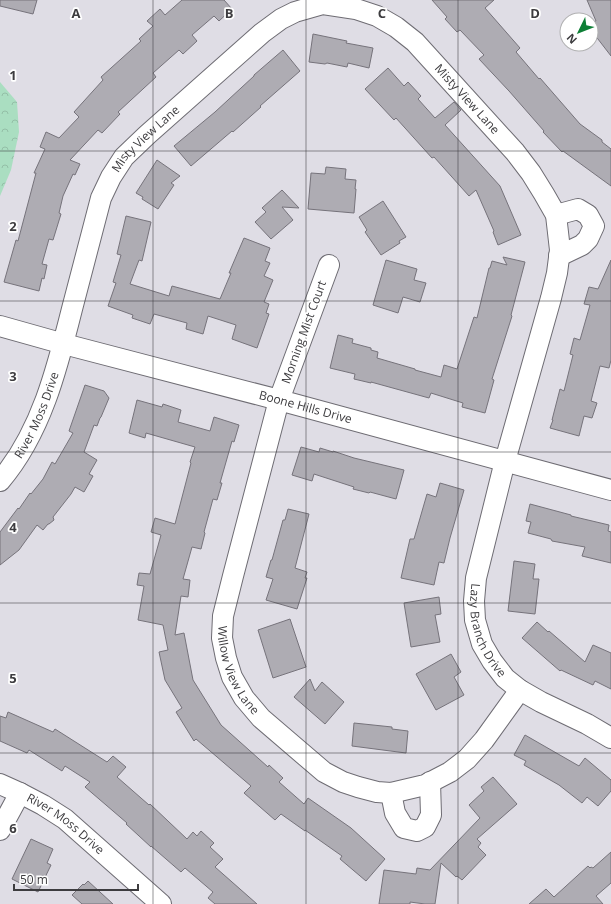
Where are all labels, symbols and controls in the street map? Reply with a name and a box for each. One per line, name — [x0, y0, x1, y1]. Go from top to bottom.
text: A — [72, 4, 81, 22]
text: B — [225, 4, 234, 22]
text: C — [378, 4, 386, 22]
text: D — [530, 4, 540, 22]
north arrow — [559, 12, 599, 52]
text: N — [563, 31, 580, 48]
street label: Misty View Lane — [431, 60, 504, 138]
text: 1 — [9, 66, 17, 84]
street label: Misty View Lane — [107, 101, 183, 175]
text: 2 — [9, 217, 17, 235]
street label: Morning Mist Court — [277, 278, 330, 386]
text: 3 — [9, 367, 17, 385]
street label: River Moss Drive — [10, 369, 63, 462]
street label: Boone Hills Drive — [257, 386, 354, 427]
text: 4 — [9, 518, 17, 536]
street label: Lazy Branch Drive — [466, 583, 511, 681]
street label: Willow View Lane — [214, 625, 264, 718]
text: 5 — [9, 669, 17, 687]
street label: River Moss Drive — [24, 789, 108, 858]
text: 6 — [9, 819, 17, 837]
scale bar — [14, 866, 138, 892]
text: 50 m — [20, 871, 48, 888]

